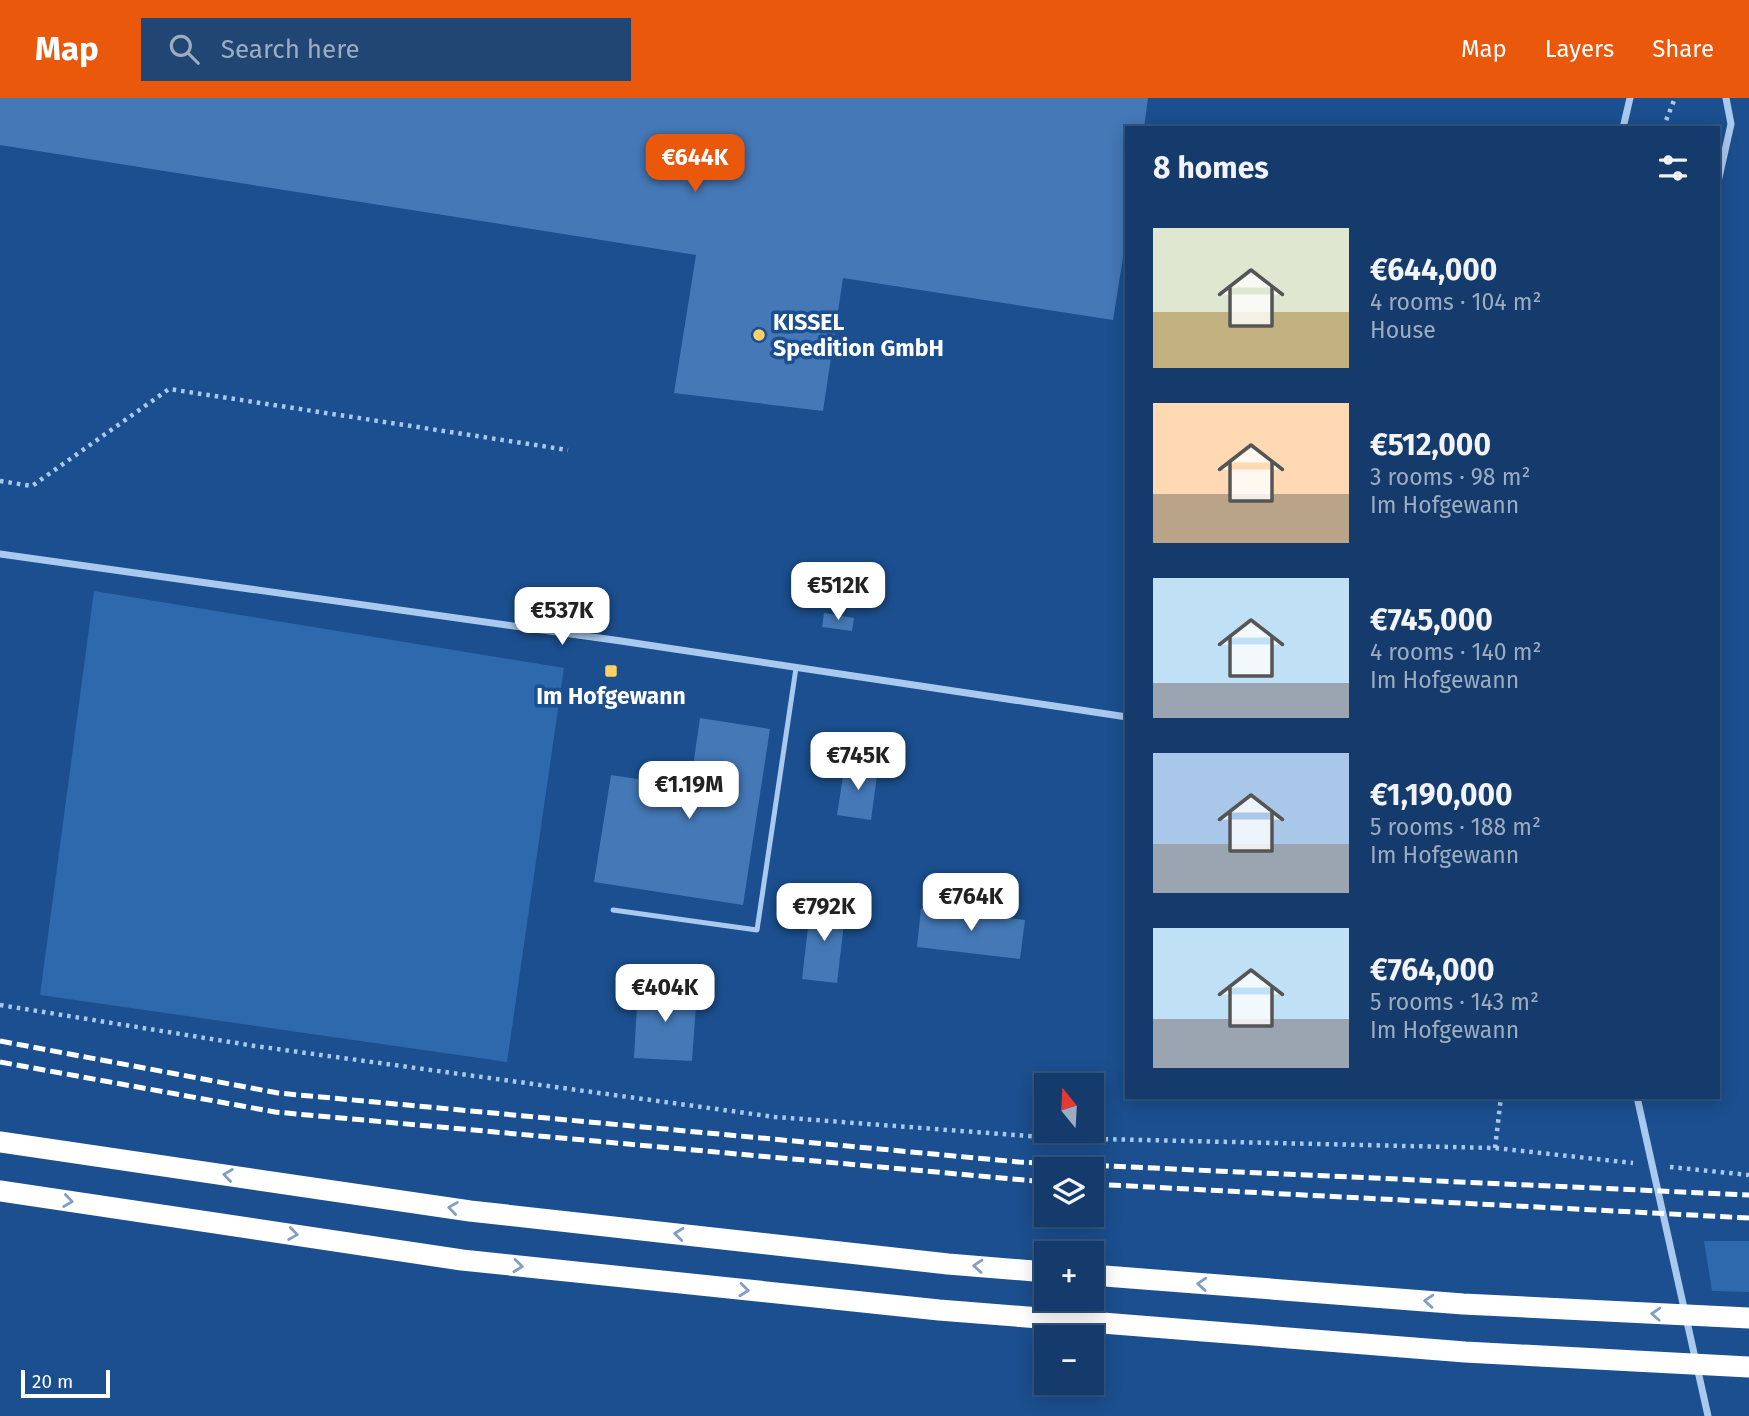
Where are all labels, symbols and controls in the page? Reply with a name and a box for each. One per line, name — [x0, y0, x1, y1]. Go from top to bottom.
search box — [141, 18, 631, 81]
text: Map — [35, 29, 99, 69]
icon: search — [165, 30, 203, 68]
text: Search here — [221, 34, 360, 65]
text: Map — [1461, 35, 1507, 63]
text: Layers — [1545, 35, 1614, 63]
text: Share — [1652, 35, 1714, 63]
pin: €644K — [646, 134, 744, 194]
text: €644K — [662, 143, 728, 171]
icon: filters — [1654, 149, 1692, 187]
text: 8 homes — [1153, 150, 1269, 186]
text: €644,000 — [1370, 252, 1497, 288]
icon: home — [1209, 256, 1293, 340]
text: 4 rooms · 104 m² — [1370, 288, 1541, 316]
place label: KISSEL Spedition GmbH — [773, 308, 944, 362]
text: House — [1370, 316, 1436, 344]
marker: KISSEL Spedition GmbH — [751, 327, 767, 343]
text: €512,000 — [1370, 427, 1491, 463]
icon: home — [1209, 431, 1293, 515]
text: 3 rooms · 98 m² — [1370, 463, 1530, 491]
text: Im Hofgewann — [1370, 491, 1519, 519]
pin: €512K — [789, 562, 887, 622]
text: €512K — [807, 571, 869, 599]
pin: €537K — [513, 588, 611, 647]
text: €537K — [531, 596, 593, 624]
text: €745,000 — [1370, 602, 1493, 638]
icon: home — [1209, 606, 1293, 690]
text: 4 rooms · 140 m² — [1370, 638, 1541, 666]
marker: Im Hofgewann — [603, 663, 619, 679]
text: Im Hofgewann — [1370, 666, 1519, 694]
place label: Im Hofgewann — [536, 682, 686, 710]
pin: €745K — [809, 732, 907, 792]
text: €745K — [826, 741, 890, 769]
pin: €1.19M — [632, 762, 746, 821]
text: €1.19M — [655, 770, 723, 798]
text: €1,190,000 — [1370, 777, 1513, 813]
icon: home — [1209, 781, 1293, 865]
text: 5 rooms · 188 m² — [1370, 813, 1541, 841]
text: Im Hofgewann — [1370, 841, 1519, 869]
pin: €764K — [922, 874, 1020, 933]
text: €764K — [939, 882, 1003, 910]
pin: €792K — [775, 884, 873, 943]
text: €792K — [793, 892, 855, 920]
text: €764,000 — [1370, 952, 1495, 988]
icon: home — [1209, 956, 1293, 1040]
pin: €404K — [616, 964, 714, 1024]
text: €404K — [632, 973, 698, 1001]
text: 5 rooms · 143 m² — [1370, 988, 1539, 1016]
text: Im Hofgewann — [1370, 1016, 1519, 1044]
north arrow — [1034, 1073, 1104, 1143]
map controls — [1034, 1073, 1104, 1395]
button: layers — [1034, 1157, 1104, 1227]
one-way arrow — [222, 1168, 234, 1183]
one-way arrow — [62, 1193, 73, 1208]
one-way arrow — [447, 1201, 459, 1216]
one-way arrow — [287, 1227, 298, 1242]
one-way arrow — [673, 1227, 684, 1242]
button: + — [1034, 1241, 1104, 1311]
one-way arrow — [512, 1258, 524, 1273]
one-way arrow — [973, 1259, 984, 1274]
one-way arrow — [1197, 1277, 1208, 1292]
one-way arrow — [738, 1282, 750, 1297]
one-way arrow — [1423, 1294, 1434, 1309]
one-way arrow — [1651, 1306, 1662, 1321]
button: − — [1034, 1325, 1104, 1395]
scale bar — [21, 1367, 110, 1399]
text: 20 m — [32, 1370, 73, 1393]

